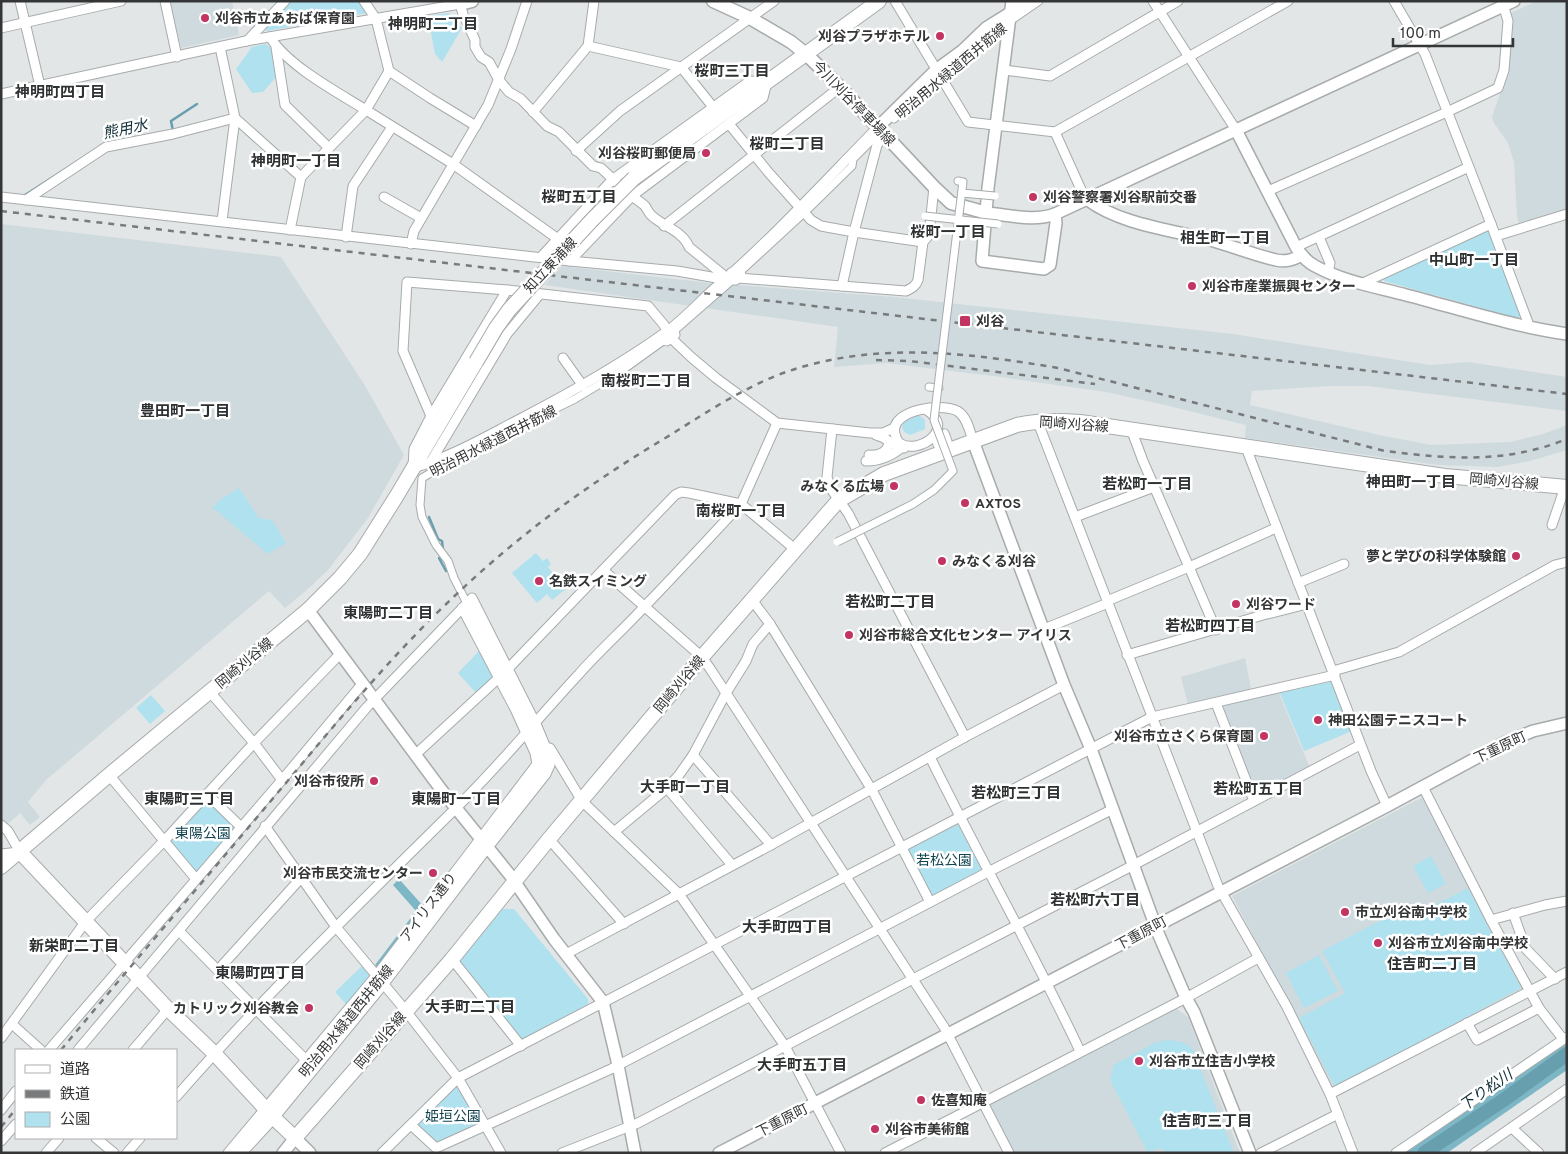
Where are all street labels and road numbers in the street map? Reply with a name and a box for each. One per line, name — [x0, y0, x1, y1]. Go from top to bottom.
street label: 明治用水緑道西井筋線 — [892, 20, 1011, 124]
street label: 今川刈谷停車場線 — [808, 58, 898, 150]
street label: 知立東浦線 — [521, 235, 581, 297]
street label: 明治用水緑道西井筋線 — [427, 402, 560, 482]
street label: 岡崎刈谷線 — [1038, 415, 1109, 436]
street label: 岡崎刈谷線 — [1468, 471, 1539, 494]
street label: 岡崎刈谷線 — [213, 635, 277, 693]
street label: 岡崎刈谷線 — [651, 653, 709, 717]
street label: 下重原町 — [1472, 729, 1530, 768]
street label: アイリス通り — [397, 870, 461, 946]
street label: 下重原町 — [1113, 914, 1170, 955]
street label: 明治用水緑道西井筋線 — [296, 962, 398, 1082]
street label: 岡崎刈谷線 — [352, 1009, 411, 1073]
street label: 下重原町 — [754, 1101, 811, 1142]

